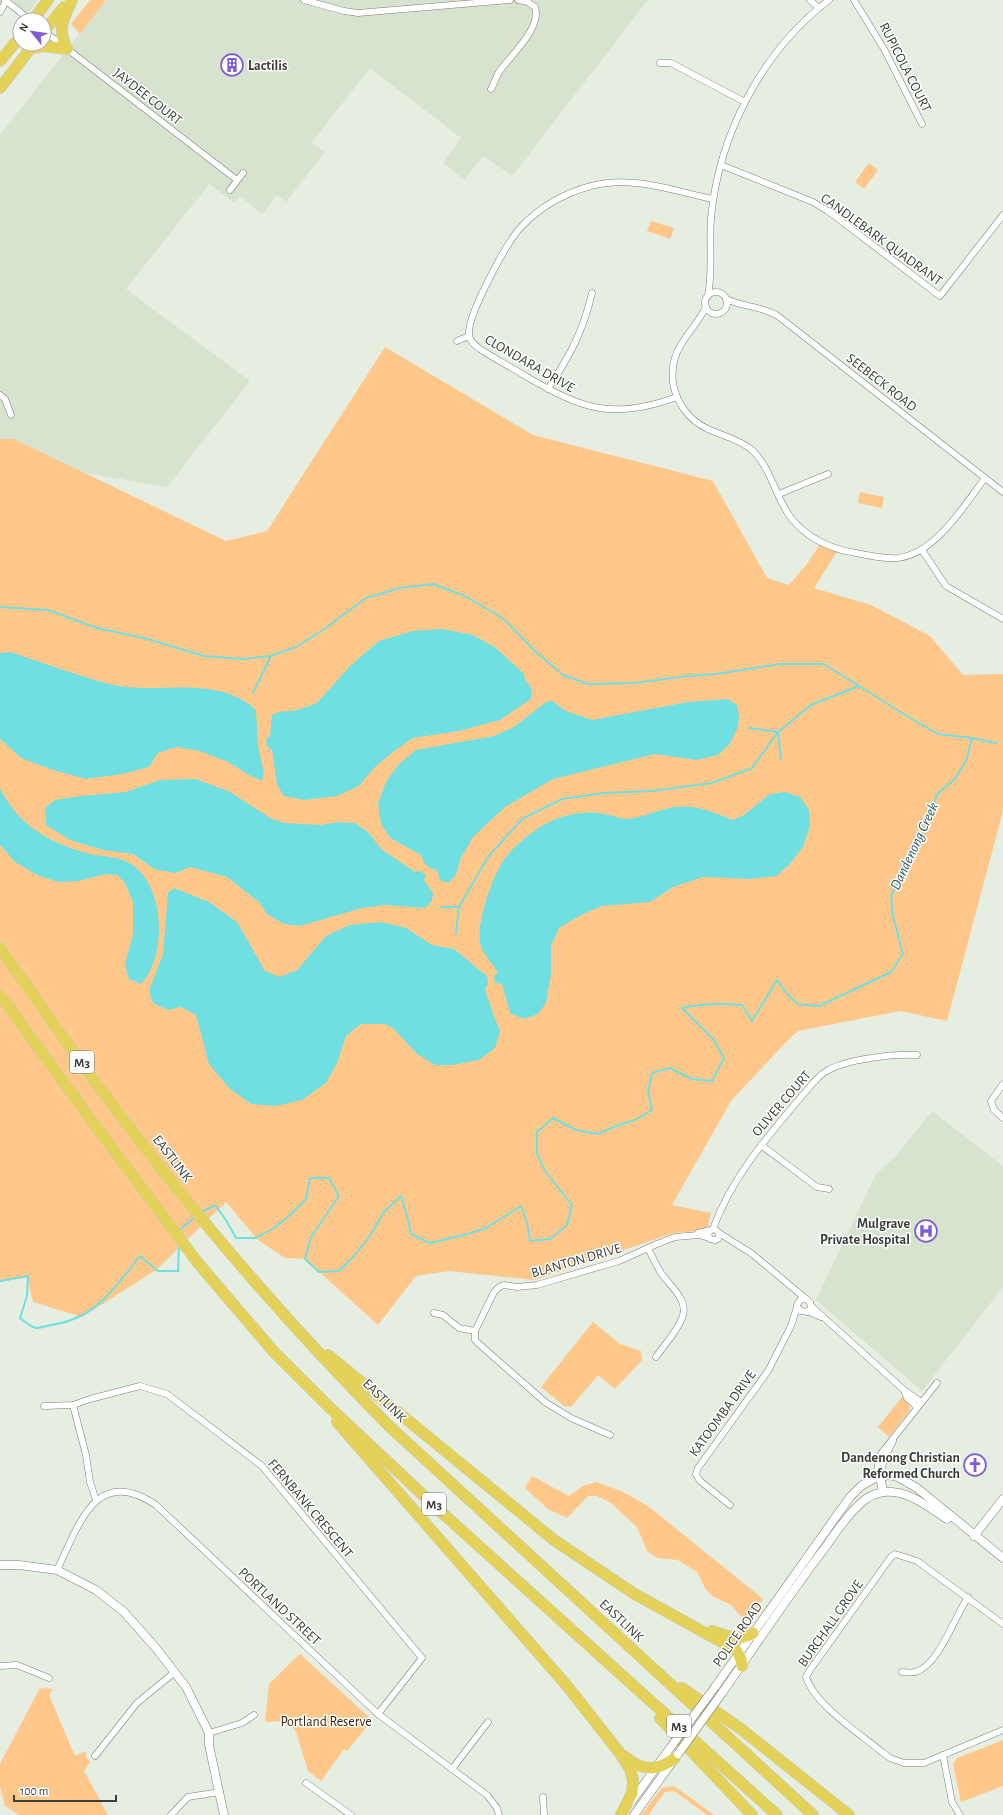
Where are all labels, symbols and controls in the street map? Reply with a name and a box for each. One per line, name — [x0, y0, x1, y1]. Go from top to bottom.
north arrow — [12, 12, 52, 52]
street label: RUPICOLA COURT — [877, 20, 934, 115]
text: N — [17, 21, 30, 33]
building icon: Lactilis — [219, 52, 245, 78]
place label: Lactilis — [248, 59, 287, 73]
street label: JAYDEE COURT — [110, 66, 185, 128]
street label: CANDLEBARK QUADRANT — [818, 191, 945, 289]
street label: CLONDARA DRIVE — [482, 333, 577, 395]
street label: SEEBECK ROAD — [844, 351, 919, 414]
water label: Dandenong Creek — [888, 800, 941, 892]
road number: M3 — [70, 1051, 94, 1073]
street label: OLIVER COURT — [750, 1068, 814, 1139]
street label: EASTLINK — [150, 1133, 195, 1185]
place label: Mulgrave Private Hospital — [820, 1217, 910, 1247]
hospital icon: Mulgrave Private Hospital — [913, 1218, 939, 1244]
street label: BLANTON DRIVE — [530, 1241, 623, 1280]
street label: KATOOMBA DRIVE — [687, 1368, 759, 1459]
street label: EASTLINK — [360, 1376, 409, 1425]
place label: Dandenong Christian Reformed Church — [841, 1451, 960, 1481]
church icon: Dandenong Christian Reformed Church — [962, 1452, 988, 1478]
street label: FERNBANK CRESCENT — [265, 1457, 356, 1561]
road number: M3 — [422, 1493, 446, 1515]
street label: PORTLAND STREET — [236, 1565, 323, 1648]
street label: BURCHALL GROVE — [796, 1578, 866, 1669]
street label: EASTLINK — [596, 1597, 646, 1645]
street label: POLICE ROAD — [710, 1600, 765, 1669]
park label: Portland Reserve — [280, 1715, 372, 1729]
road number: M3 — [667, 1715, 691, 1737]
scale bar — [14, 1777, 116, 1803]
text: 100 m — [20, 1785, 48, 1797]

